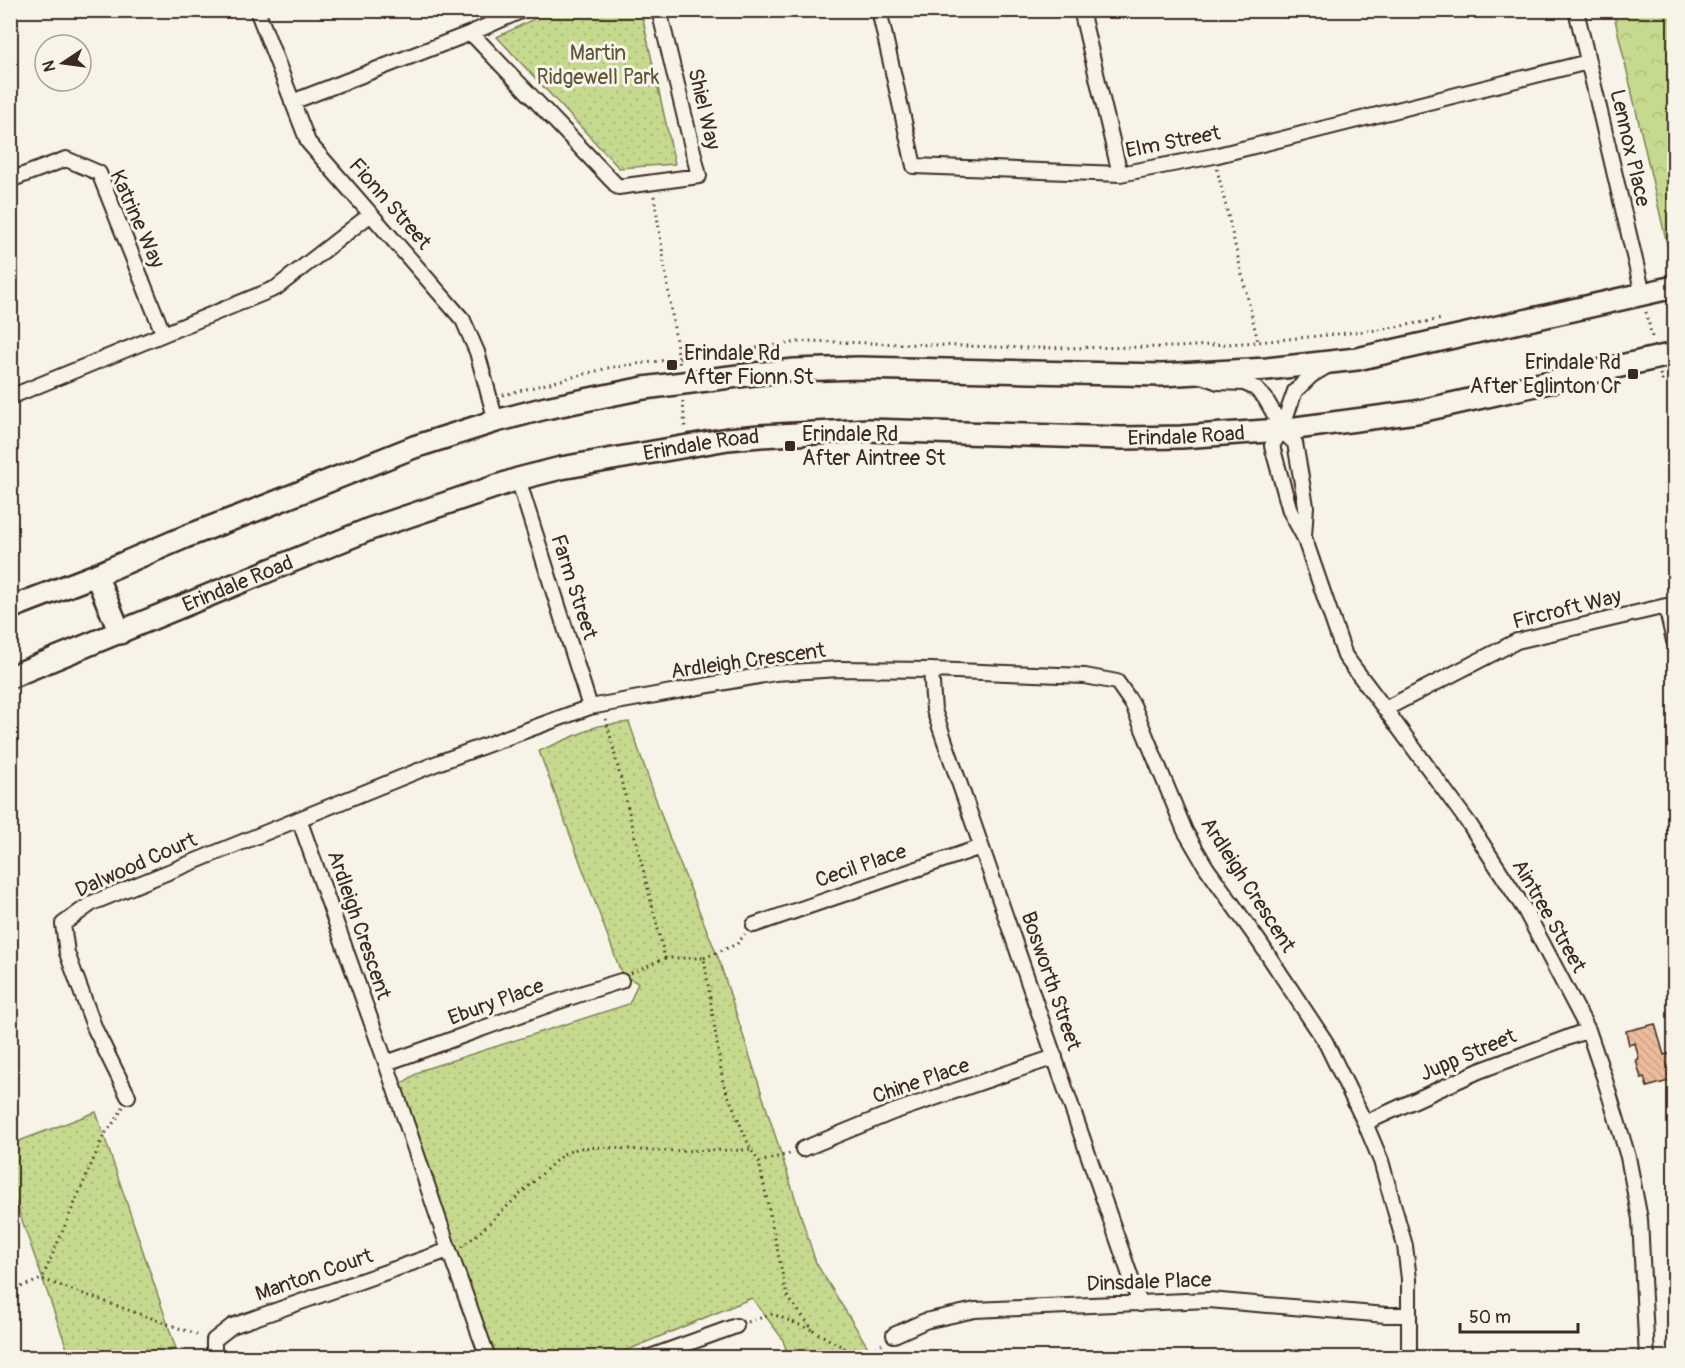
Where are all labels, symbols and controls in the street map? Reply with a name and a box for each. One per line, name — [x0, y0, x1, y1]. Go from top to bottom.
north arrow — [33, 33, 93, 93]
park label: Martin Ridgewell Park — [537, 40, 660, 91]
text: N — [38, 58, 60, 74]
street label: Shiel Way — [682, 66, 726, 152]
street label: Lennox Place — [1603, 87, 1657, 210]
street label: Elm Street — [1123, 119, 1223, 164]
street label: Fionn Street — [343, 153, 438, 256]
street label: Katrine Way — [103, 166, 171, 272]
place label: Erindale Rd After Fionn St — [684, 340, 814, 391]
place label: Erindale Rd After Eglinton Cr — [1470, 349, 1621, 400]
marker: Erindale Rd After Fionn St — [665, 358, 679, 372]
marker: Erindale Rd After Eglinton Cr — [1626, 367, 1640, 381]
street label: Erindale Road — [1127, 419, 1246, 451]
place label: Erindale Rd After Aintree St — [802, 421, 946, 472]
street label: Erindale Road — [641, 423, 760, 467]
marker: Erindale Rd After Aintree St — [783, 439, 797, 453]
street label: Farm Street — [544, 531, 604, 643]
street label: Erindale Road — [178, 549, 297, 618]
street label: Fircroft Way — [1510, 582, 1624, 636]
street label: Ardleigh Crescent — [669, 637, 828, 685]
street label: Ardleigh Crescent — [1194, 812, 1302, 958]
street label: Dalwood Court — [71, 826, 201, 904]
street label: Cecil Place — [812, 838, 911, 894]
street label: Ardleigh Crescent — [321, 847, 397, 1004]
street label: Aintree Street — [1506, 854, 1593, 978]
street label: Bosworth Street — [1015, 908, 1088, 1055]
street label: Ebury Place — [444, 972, 548, 1032]
street label: Jupp Street — [1416, 1022, 1521, 1087]
street label: Chine Place — [869, 1052, 974, 1110]
street label: Manton Court — [252, 1242, 377, 1308]
street label: Dinsdale Place — [1086, 1266, 1213, 1298]
scale bar — [1460, 1296, 1578, 1334]
text: 50 m — [1469, 1306, 1511, 1329]

